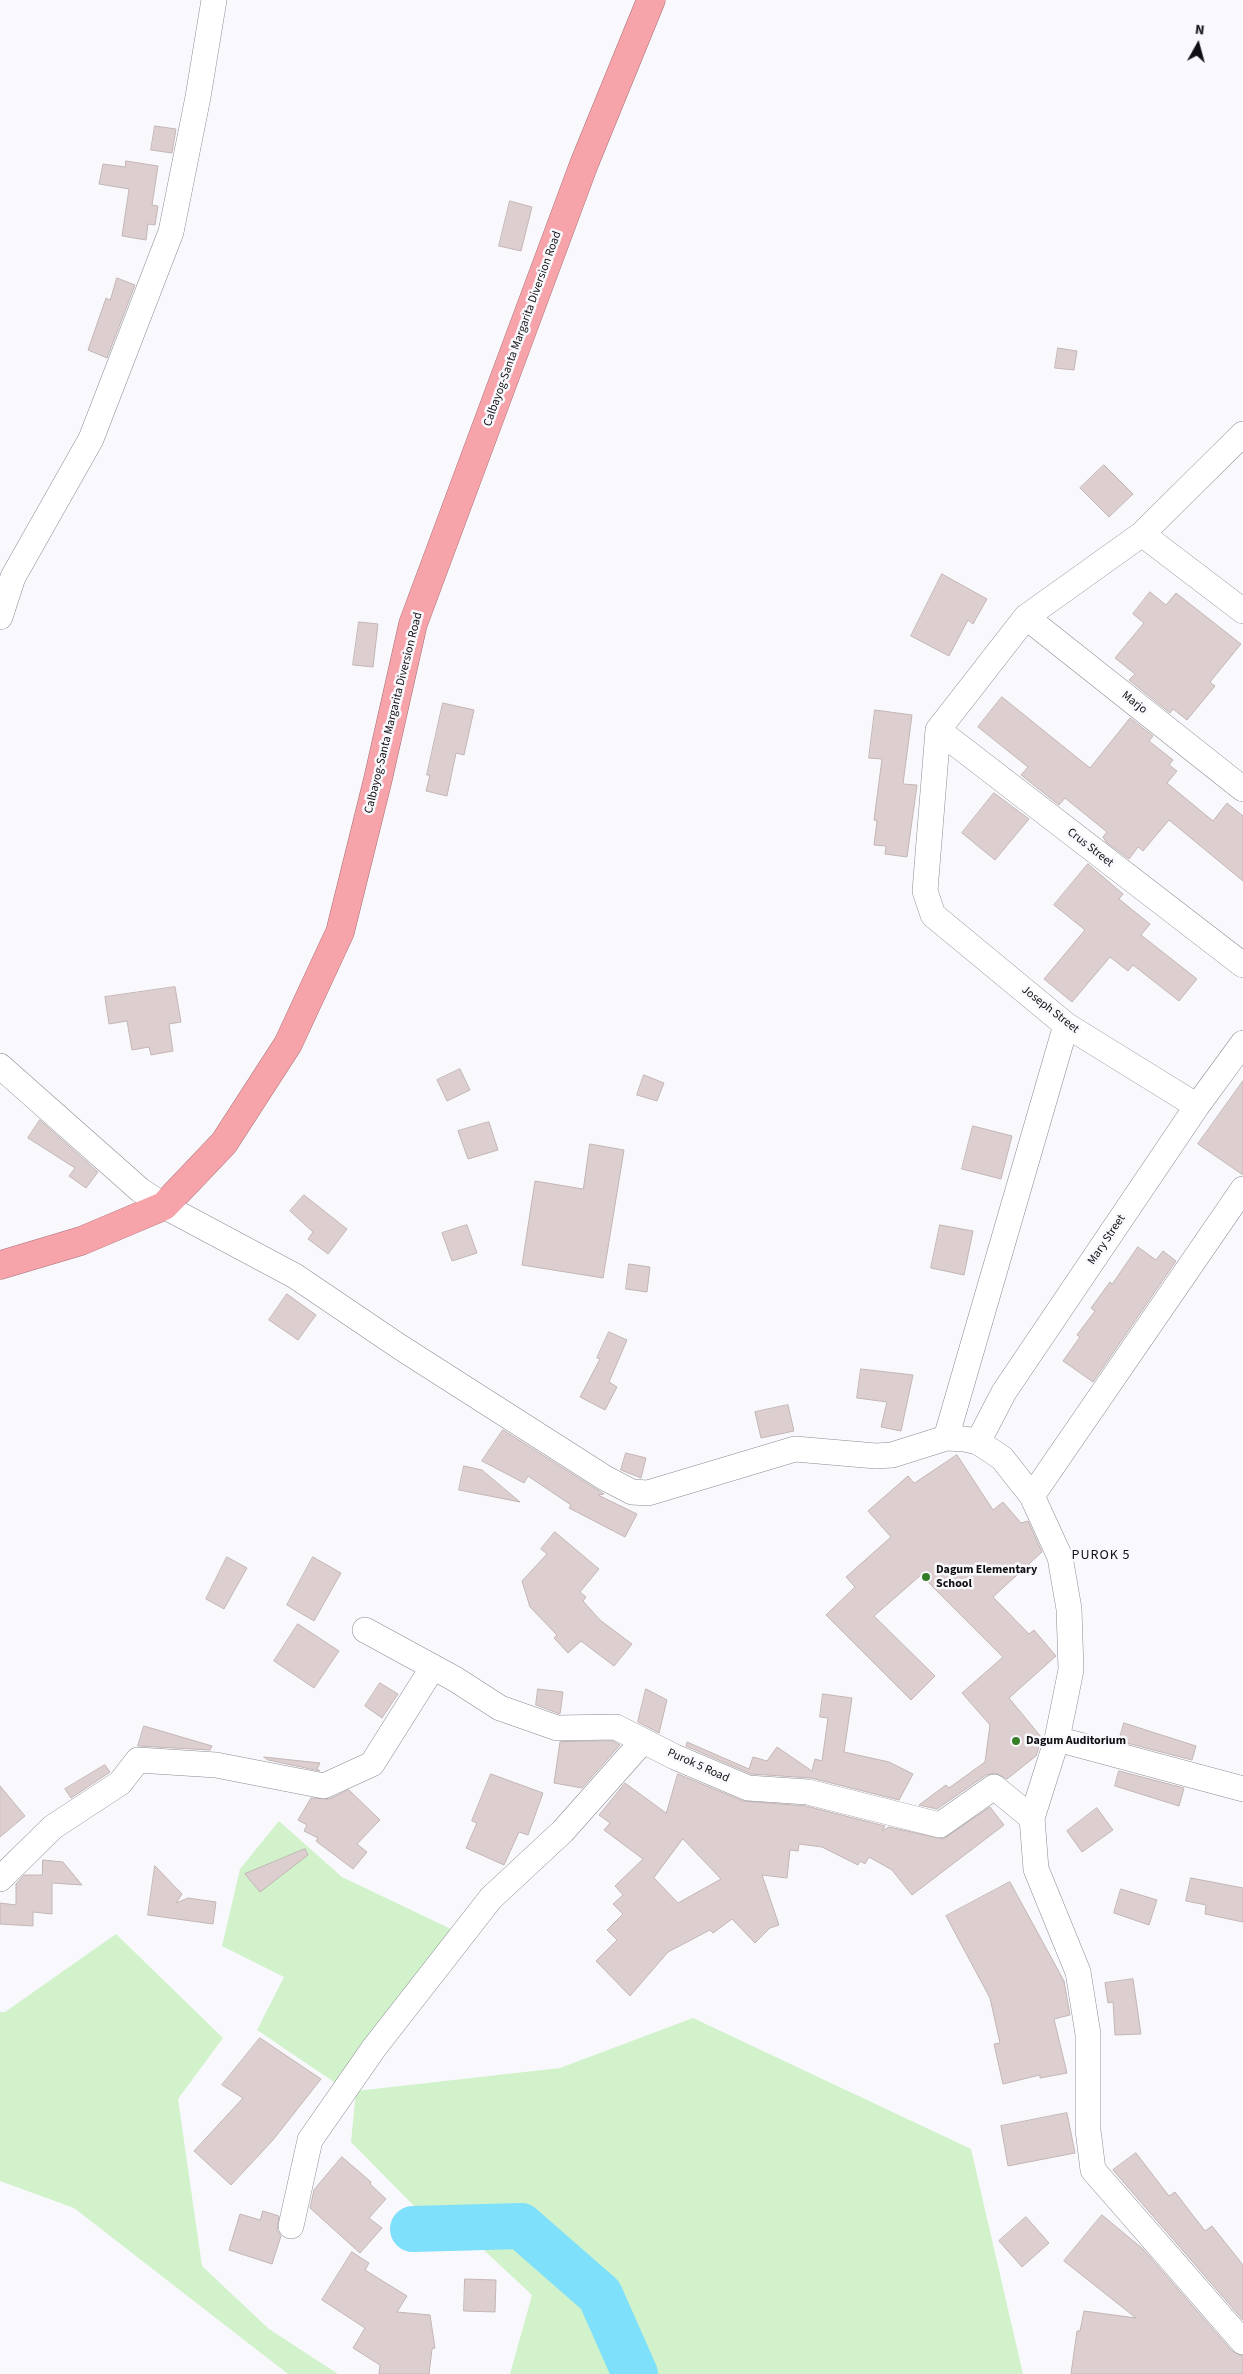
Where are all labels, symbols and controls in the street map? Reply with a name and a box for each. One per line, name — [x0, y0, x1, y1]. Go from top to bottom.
north arrow — [1173, 20, 1223, 70]
text: N — [1194, 20, 1206, 41]
street label: Calbayog-Santa Margarita Diversion Road — [481, 229, 565, 429]
street label: Calbayog-Santa Margarita Diversion Road — [362, 611, 426, 815]
street label: Marjo — [1118, 689, 1150, 717]
street label: Crus Street — [1064, 825, 1116, 871]
street label: Joseph Street — [1018, 983, 1082, 1037]
street label: Mary Street — [1085, 1212, 1129, 1268]
district label: PUROK 5 — [1071, 1548, 1131, 1564]
place label: Dagum Elementary School — [936, 1563, 1037, 1591]
marker: Dagum Elementary School — [920, 1571, 932, 1583]
place label: Dagum Auditorium — [1026, 1734, 1126, 1748]
marker: Dagum Auditorium — [1010, 1735, 1022, 1747]
street label: Purok 5 Road — [665, 1746, 731, 1786]

